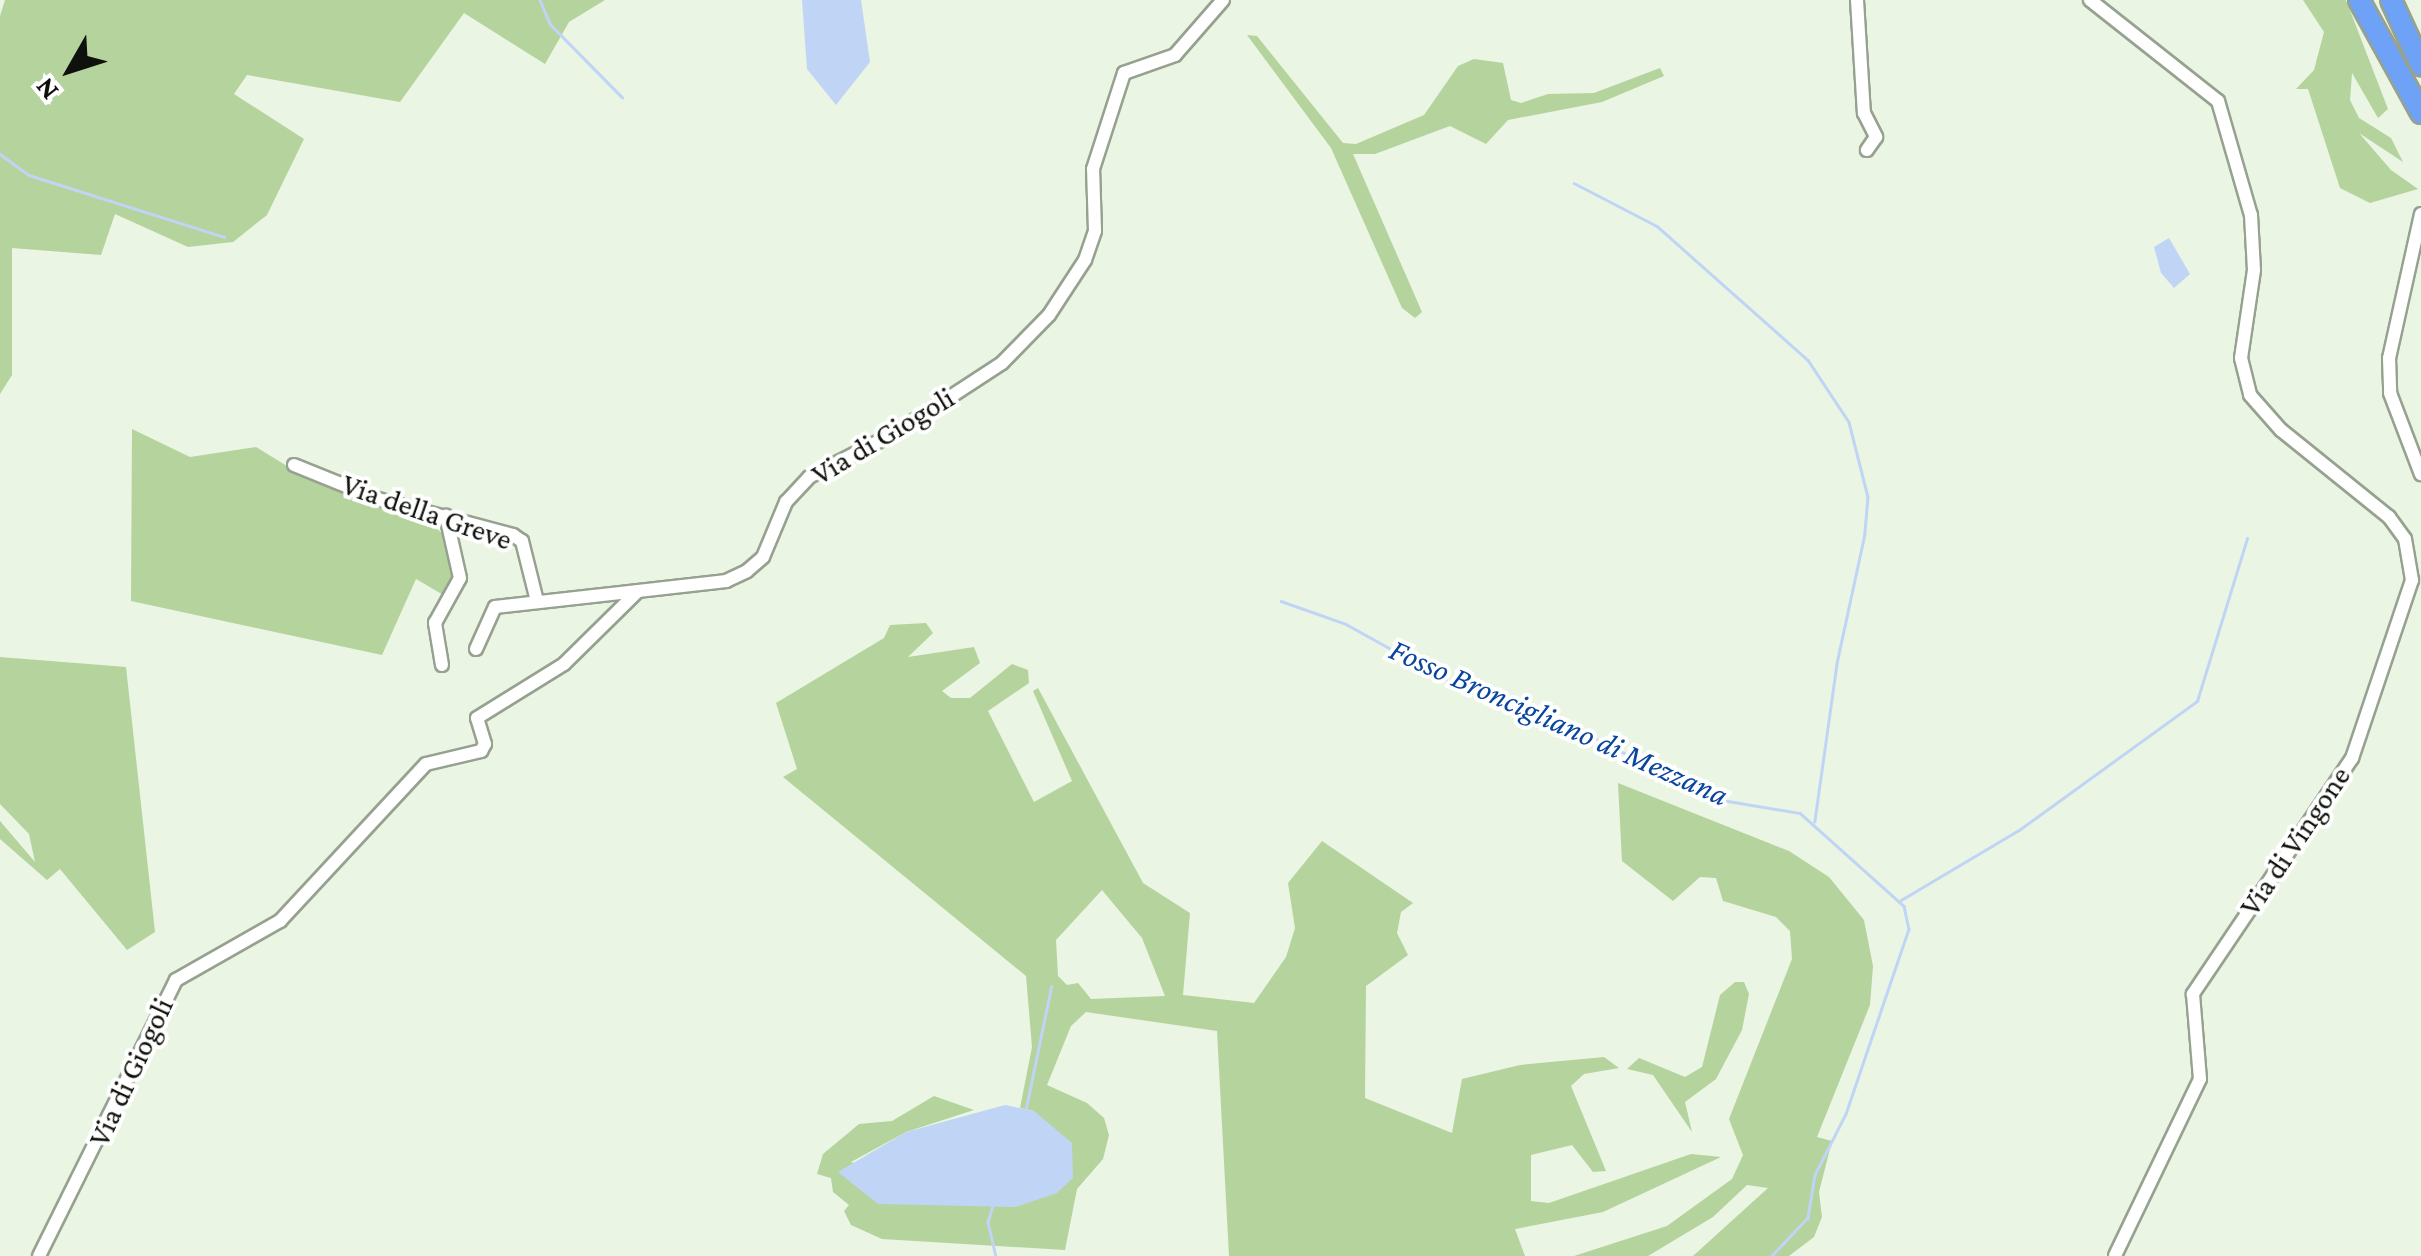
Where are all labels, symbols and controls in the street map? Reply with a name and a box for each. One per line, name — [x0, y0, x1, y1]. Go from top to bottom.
north arrow — [20, 20, 120, 120]
text: N — [28, 72, 64, 106]
street label: Via di Giogoli — [805, 379, 961, 493]
street label: Via della Greve — [337, 466, 517, 558]
water label: Fosso Broncigliano di Mezzana — [1384, 630, 1734, 814]
street label: Via di Vingone — [2232, 759, 2358, 923]
street label: Via di Giogoli — [81, 992, 181, 1152]

